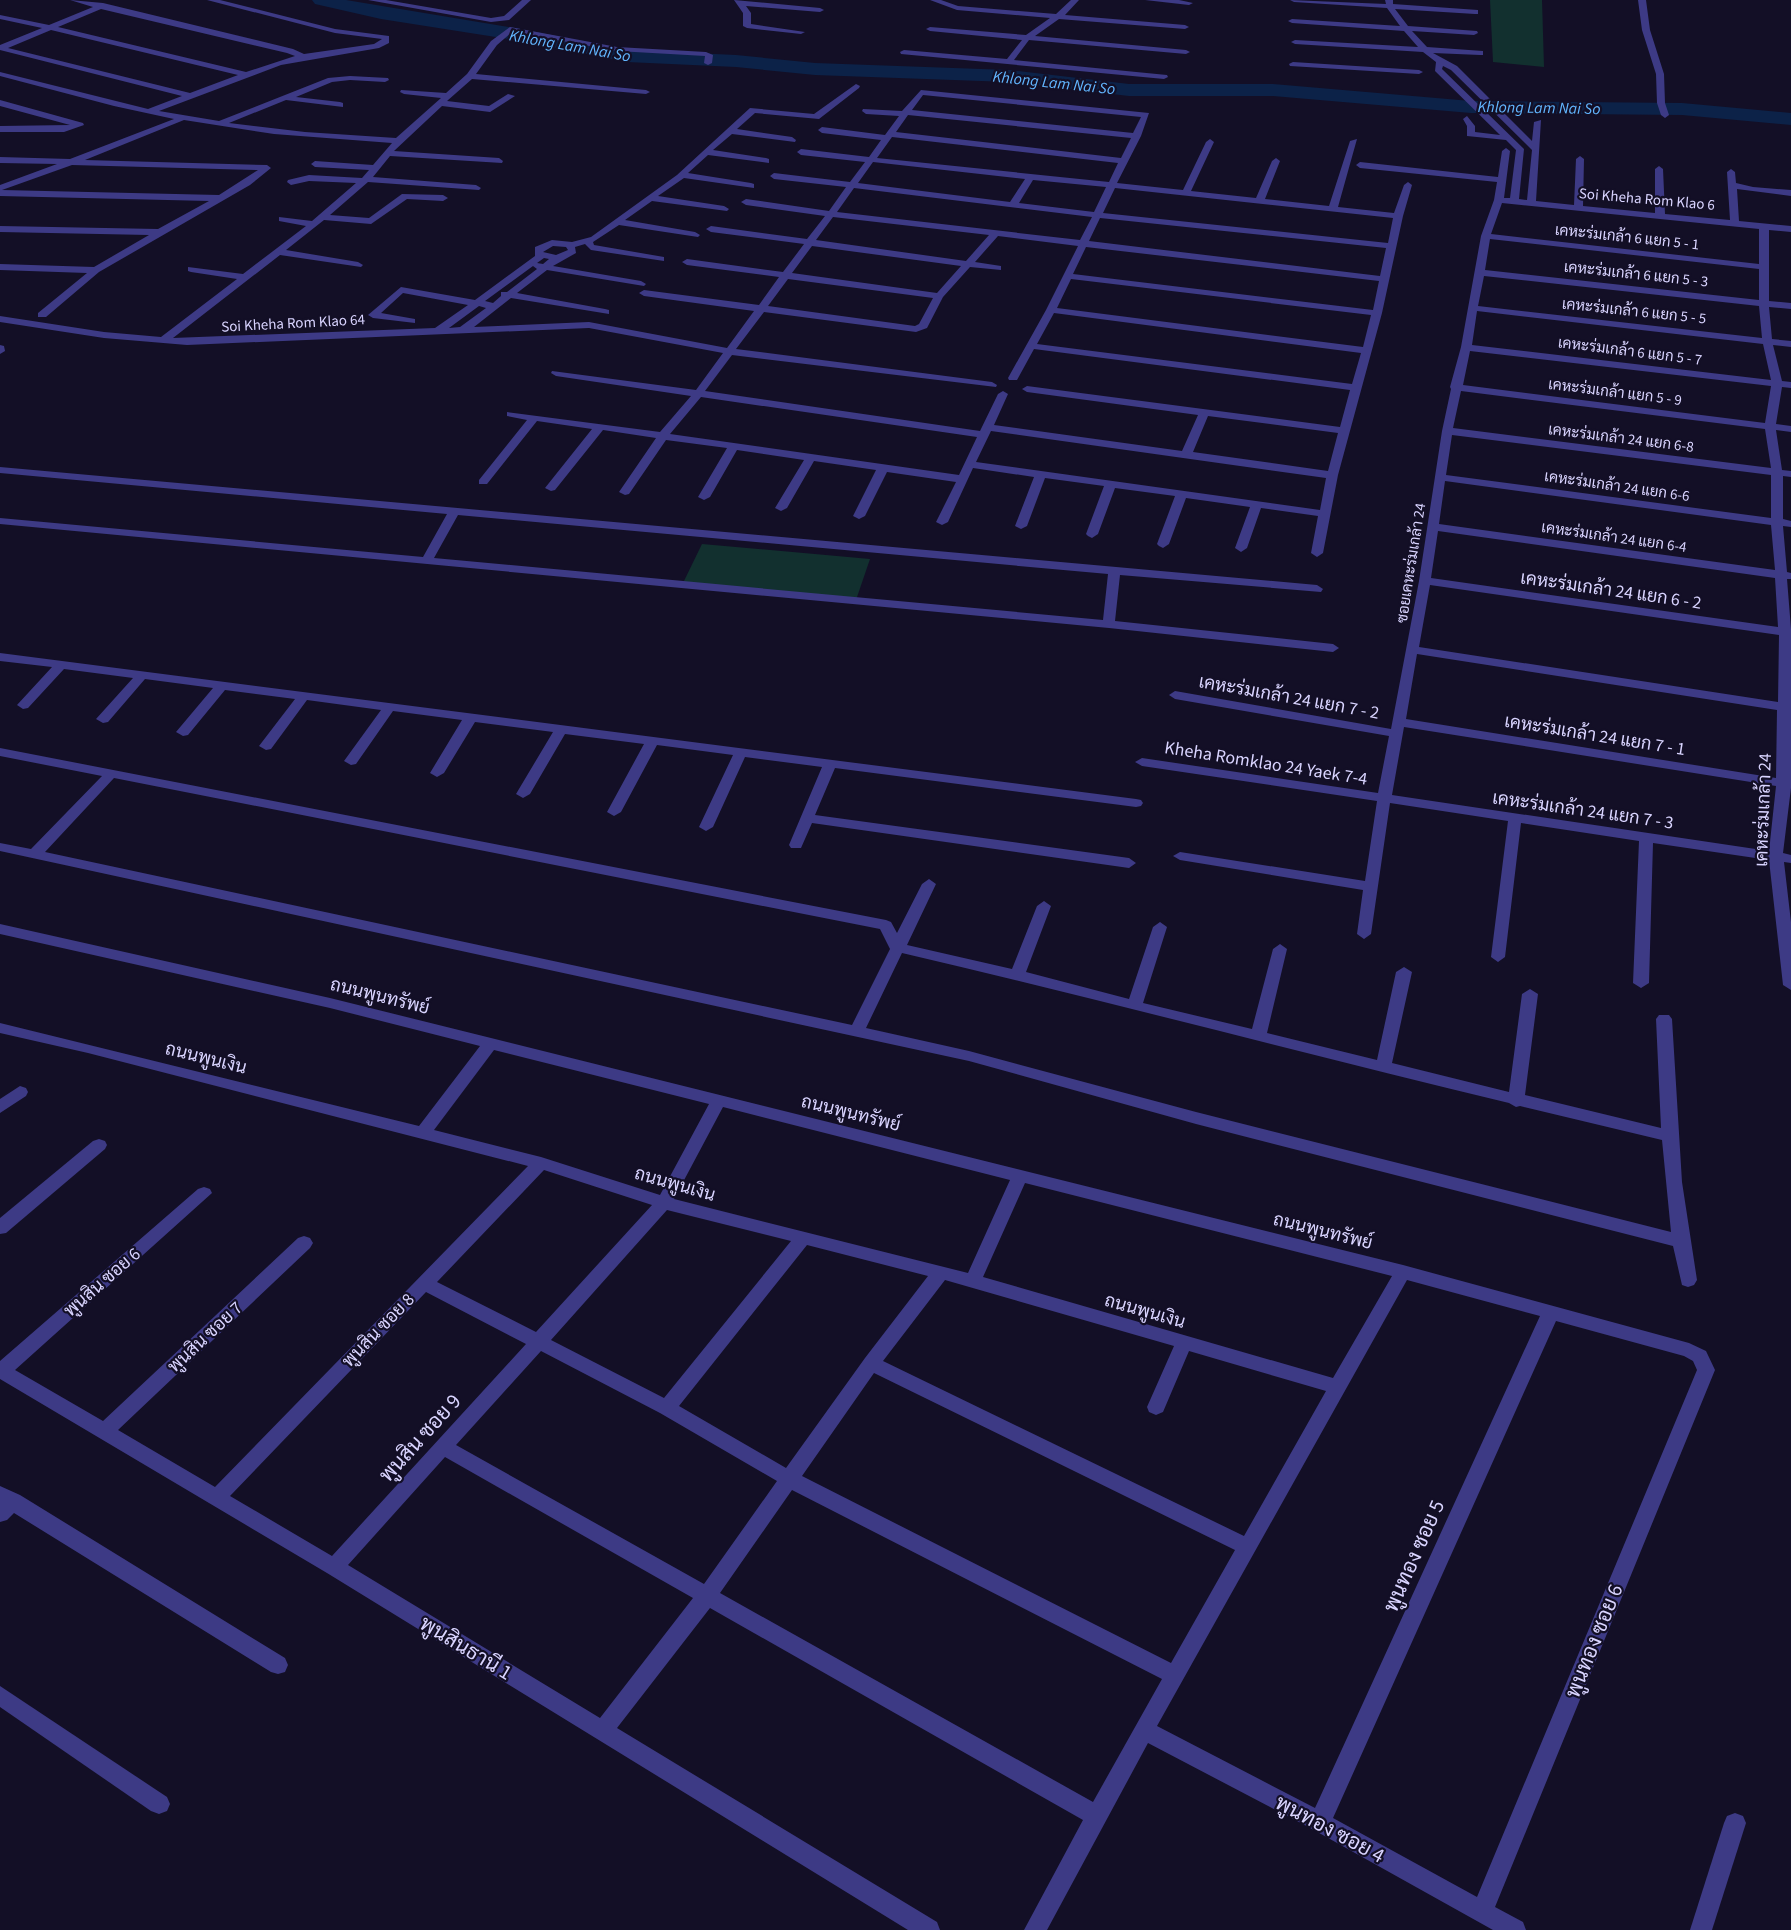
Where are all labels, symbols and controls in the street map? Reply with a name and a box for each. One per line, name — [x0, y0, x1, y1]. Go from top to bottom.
water label: Khlong Lam Nai So — [507, 24, 632, 68]
water label: Khlong Lam Nai So — [992, 66, 1116, 100]
water label: Khlong Lam Nai So — [1477, 96, 1601, 120]
street label: Soi Kheha Rom Klao 6 — [1578, 183, 1716, 216]
street label: เคหะร่มเกล้า 6 แยก 5 - 1 — [1554, 219, 1700, 256]
street label: เคหะร่มเกล้า 6 แยก 5 - 3 — [1563, 256, 1709, 293]
street label: เคหะร่มเกล้า 6 แยก 5 - 5 — [1561, 293, 1707, 330]
street label: Soi Kheha Rom Klao 64 — [221, 309, 366, 338]
street label: เคหะร่มเกล้า 6 แยก 5 - 7 — [1557, 332, 1703, 371]
street label: เคหะร่มเกล้า แยก 5 - 9 — [1547, 374, 1683, 411]
street label: เคหะร่มเกล้า 24 แยก 6-8 — [1547, 419, 1695, 458]
street label: เคหะร่มเกล้า 24 แยก 6-6 — [1543, 466, 1691, 507]
street label: ซอยเคหะร่มเกล้า 24 — [1392, 501, 1431, 625]
street label: เคหะร่มเกล้า 24 แยก 6-4 — [1540, 517, 1688, 558]
street label: เคหะร่มเกล้า 24 แยก 6 - 2 — [1519, 565, 1703, 616]
street label: เคหะร่มเกล้า 24 แยก 7 - 2 — [1197, 669, 1381, 726]
street label: เคหะร่มเกล้า 24 แยก 7 - 1 — [1503, 709, 1687, 762]
street label: Kheha Romklao 24 Yaek 7-4 — [1163, 735, 1369, 792]
street label: เคหะร่มเกล้า 24 — [1749, 753, 1778, 867]
street label: เคหะร่มเกล้า 24 แยก 7 - 3 — [1491, 785, 1675, 836]
street label: ถนนพูนทรัพย์ — [328, 971, 432, 1021]
street label: ถนนพูนเงิน — [163, 1036, 249, 1081]
street label: ถนนพูนทรัพย์ — [799, 1088, 903, 1138]
street label: ถนนพูนเงิน — [632, 1161, 718, 1208]
street label: ถนนพูนทรัพย์ — [1271, 1206, 1375, 1256]
street label: พูนสิน ซอย 6 — [58, 1242, 146, 1323]
street label: พูนสิน ซอย 8 — [337, 1288, 420, 1373]
street label: ถนนพูนเงิน — [1102, 1288, 1188, 1335]
street label: พูนสิน ซอย 7 — [162, 1296, 248, 1379]
street label: พูนสิน ซอย 9 — [372, 1387, 468, 1489]
street label: พูนทอง ซอย 5 — [1376, 1495, 1452, 1617]
street label: พูนทอง ซอย 6 — [1558, 1580, 1630, 1702]
street label: พูนสินธานี 1 — [414, 1608, 518, 1688]
street label: พูนทอง ซอย 4 — [1270, 1788, 1390, 1870]

